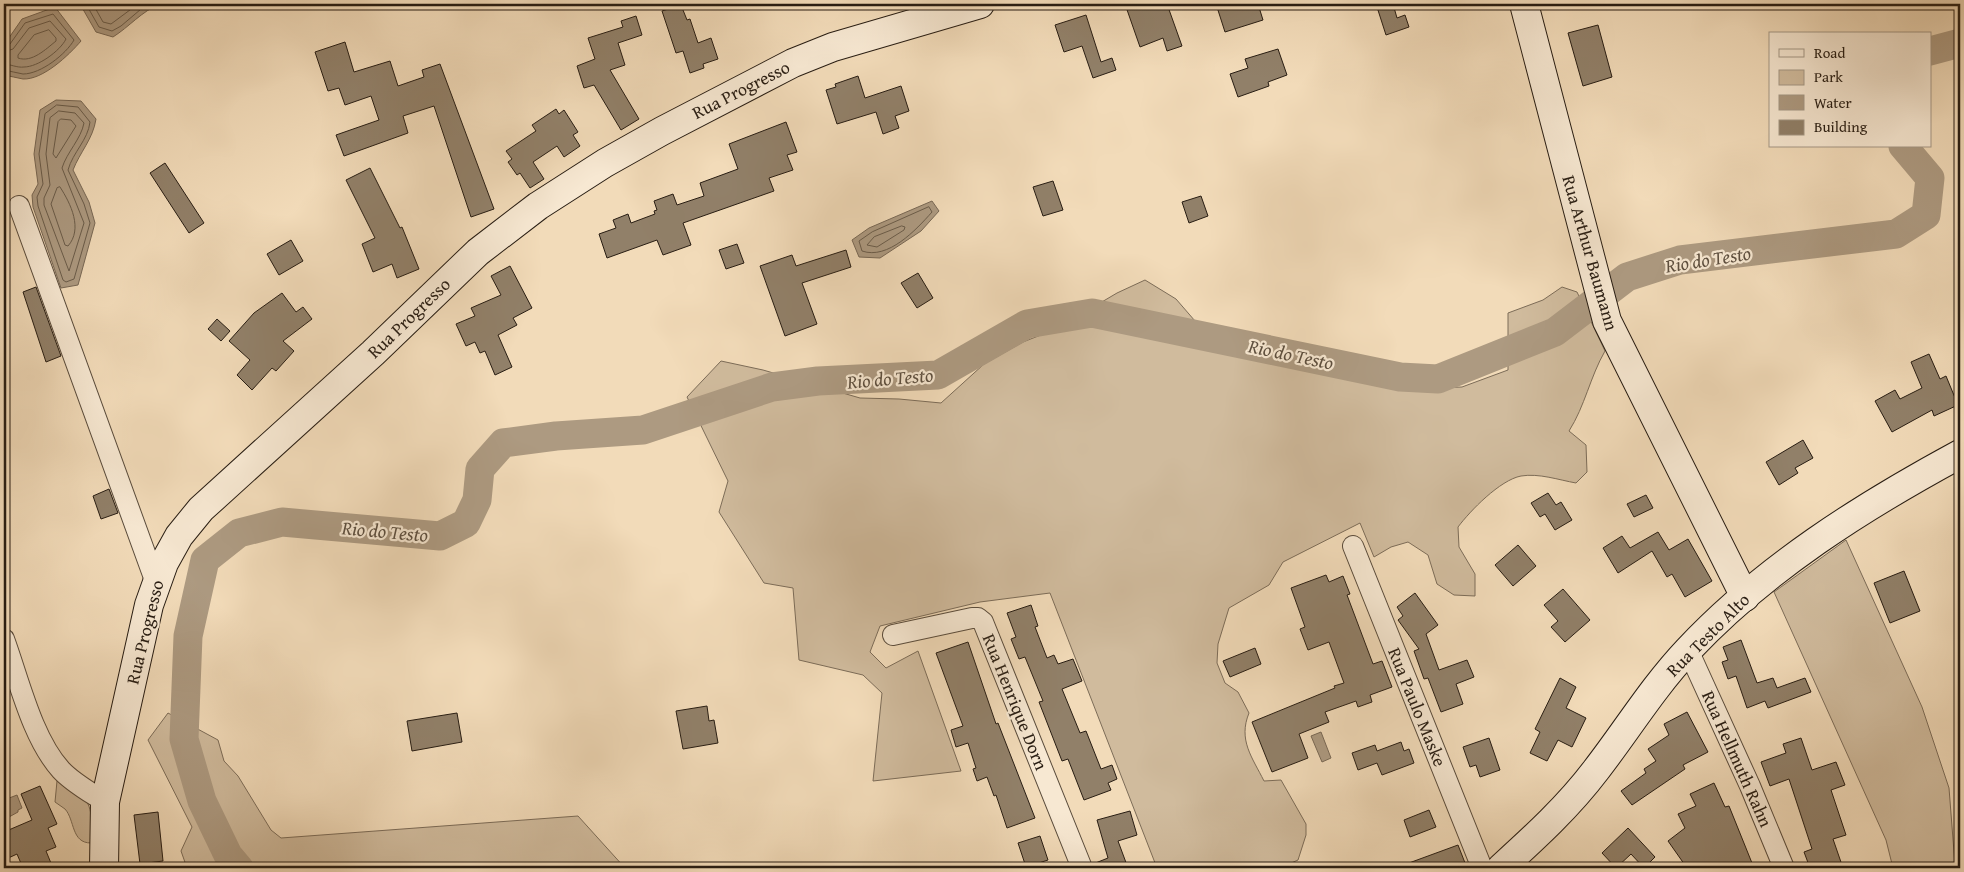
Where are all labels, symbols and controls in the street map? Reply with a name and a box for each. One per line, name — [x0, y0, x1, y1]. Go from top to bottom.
legend — [1769, 32, 1932, 148]
text: Road — [1814, 42, 1845, 63]
street label: Rua Progresso — [687, 53, 794, 126]
text: Park — [1814, 66, 1843, 87]
text: Water — [1814, 92, 1852, 113]
text: Building — [1814, 116, 1868, 137]
street label: Rua Arthur Baumann — [1555, 172, 1626, 334]
water label: Rio do Testo — [1662, 238, 1753, 280]
street label: Rua Progresso — [361, 271, 456, 364]
water label: Rio do Testo — [1245, 331, 1336, 377]
water label: Rio do Testo — [845, 360, 934, 396]
water label: Rio do Testo — [340, 513, 429, 549]
street label: Rua Progresso — [119, 577, 171, 687]
street label: Rua Testo Alto — [1660, 587, 1756, 683]
street label: Rua Henrique Dorn — [976, 630, 1055, 774]
street label: Rua Paulo Maske — [1381, 643, 1454, 770]
street label: Rua Hellmuth Rahn — [1695, 686, 1780, 831]

